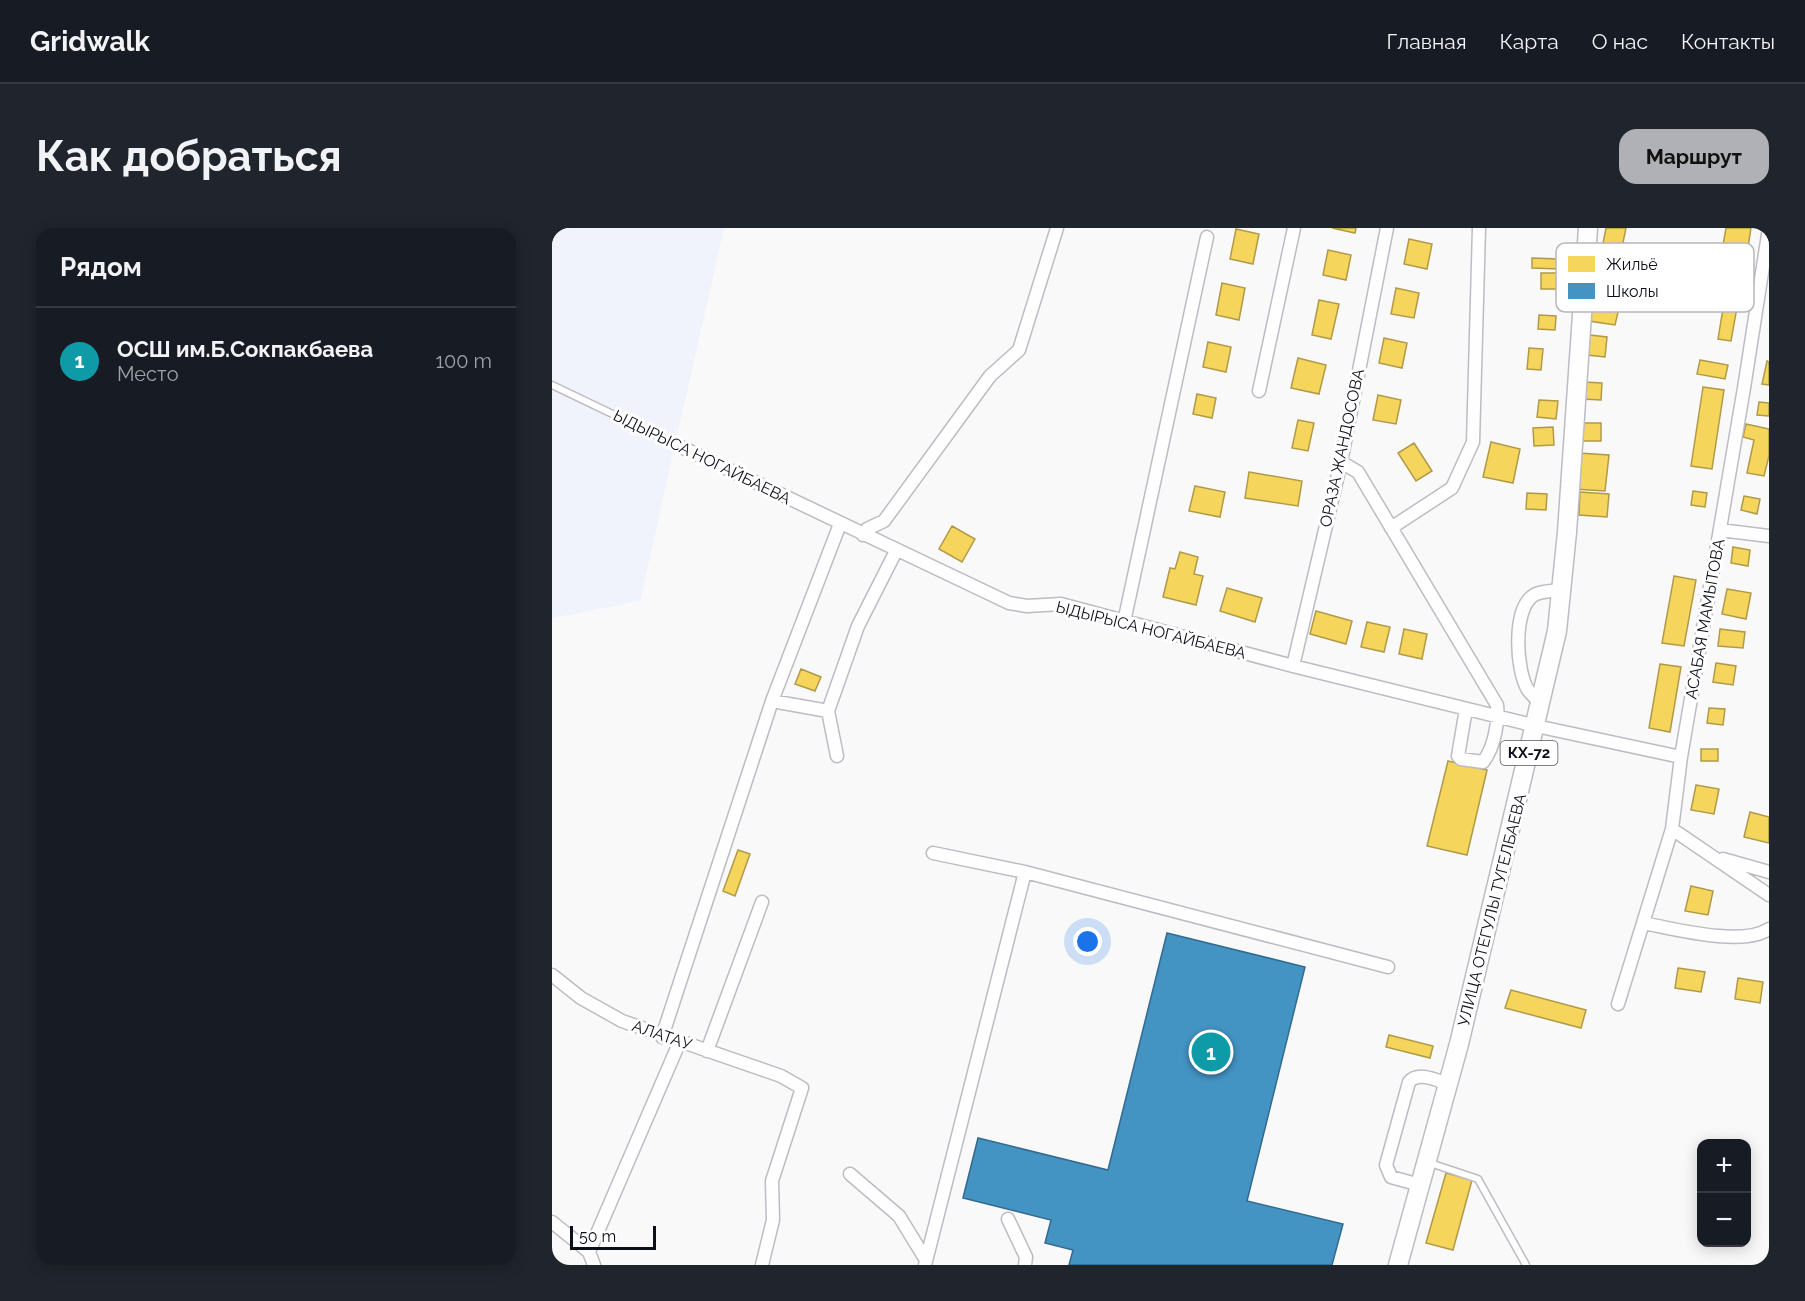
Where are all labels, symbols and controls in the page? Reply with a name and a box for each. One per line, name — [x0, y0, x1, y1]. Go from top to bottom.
text: Gridwalk — [30, 25, 150, 58]
text: Главная — [1387, 29, 1467, 54]
text: Карта — [1500, 29, 1559, 54]
text: О нас — [1592, 29, 1648, 54]
text: Контакты — [1681, 29, 1775, 54]
button: Маршрут — [1619, 129, 1769, 184]
text: Как добраться — [36, 132, 342, 181]
legend — [1556, 243, 1754, 312]
text: Рядом — [60, 252, 142, 282]
text: Жильё — [1606, 255, 1658, 274]
text: Школы — [1606, 282, 1659, 301]
text: ОСШ им.Б.Сокпакбаева — [117, 336, 373, 362]
text: 1 — [75, 349, 84, 373]
text: 100 m — [435, 349, 492, 373]
text: Место — [117, 362, 179, 386]
street label: ОРАЗА ЖАНДОСОВА — [1316, 367, 1368, 529]
street label: ЫДЫРЫСА НОГАЙБАЕВА — [610, 406, 794, 508]
street label: АСАБАЯ МАМЫТОВА — [1682, 537, 1728, 701]
street label: ЫДЫРЫСА НОГАЙБАЕВА — [1054, 597, 1248, 663]
road number: КХ-72 — [1500, 741, 1558, 765]
street label: УЛИЦА ОТЕГУЛЫ ТУГЕЛБАЕВА — [1454, 792, 1530, 1028]
your location — [1073, 927, 1102, 956]
street label: АЛАТАУ — [630, 1016, 694, 1054]
pin: 1 — [1192, 1030, 1230, 1074]
map controls — [1697, 1139, 1751, 1247]
button: + — [1697, 1139, 1751, 1193]
button: − — [1697, 1193, 1751, 1247]
scale bar — [570, 1223, 656, 1250]
text: 50 m — [579, 1227, 616, 1246]

